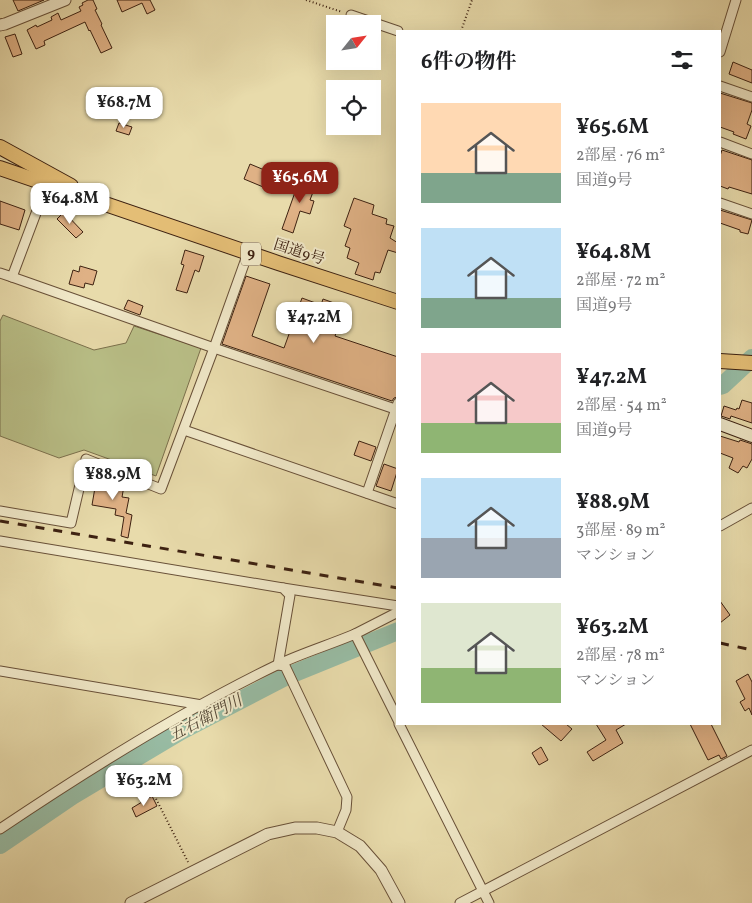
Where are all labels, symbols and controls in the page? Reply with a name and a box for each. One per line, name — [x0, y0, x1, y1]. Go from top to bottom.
north arrow — [326, 15, 381, 70]
map controls — [326, 15, 381, 135]
icon: filters — [668, 46, 696, 74]
text: 6件の物件 — [421, 48, 517, 77]
button: locate — [326, 80, 381, 135]
pin: ¥68.7M — [83, 86, 165, 129]
text: ¥68.7M — [97, 92, 151, 114]
text: ¥65.6M — [576, 113, 649, 142]
icon: home — [461, 123, 521, 183]
text: 2部屋 · 76 m² — [576, 145, 665, 167]
pin: ¥65.6M — [259, 162, 341, 204]
text: ¥65.6M — [272, 167, 328, 189]
text: 国道9号 — [576, 170, 632, 192]
pin: ¥64.8M — [29, 182, 111, 225]
text: ¥64.8M — [41, 188, 99, 210]
street label: 国道9号 — [271, 235, 327, 271]
text: ¥64.8M — [576, 238, 651, 267]
road number: 9 — [241, 242, 261, 266]
icon: home — [461, 248, 521, 308]
text: 2部屋 · 72 m² — [576, 270, 665, 292]
text: 国道9号 — [576, 295, 632, 317]
pin: ¥47.2M — [273, 302, 355, 344]
text: ¥47.2M — [287, 307, 341, 329]
text: ¥47.2M — [576, 363, 647, 392]
icon: home — [461, 373, 521, 433]
text: 2部屋 · 54 m² — [576, 395, 667, 417]
text: 国道9号 — [576, 420, 632, 442]
pin: ¥88.9M — [72, 458, 154, 501]
text: ¥88.9M — [85, 464, 141, 486]
text: ¥88.9M — [576, 488, 650, 517]
icon: home — [461, 498, 521, 558]
text: 3部屋 · 89 m² — [576, 520, 665, 542]
text: マンション — [576, 545, 655, 567]
text: ¥63.2M — [576, 613, 649, 642]
icon: home — [461, 623, 521, 683]
text: 2部屋 · 78 m² — [576, 645, 665, 667]
text: マンション — [576, 670, 655, 692]
water label: 五右衛門川 — [166, 690, 248, 747]
pin: ¥63.2M — [103, 764, 185, 807]
text: ¥63.2M — [116, 770, 172, 792]

